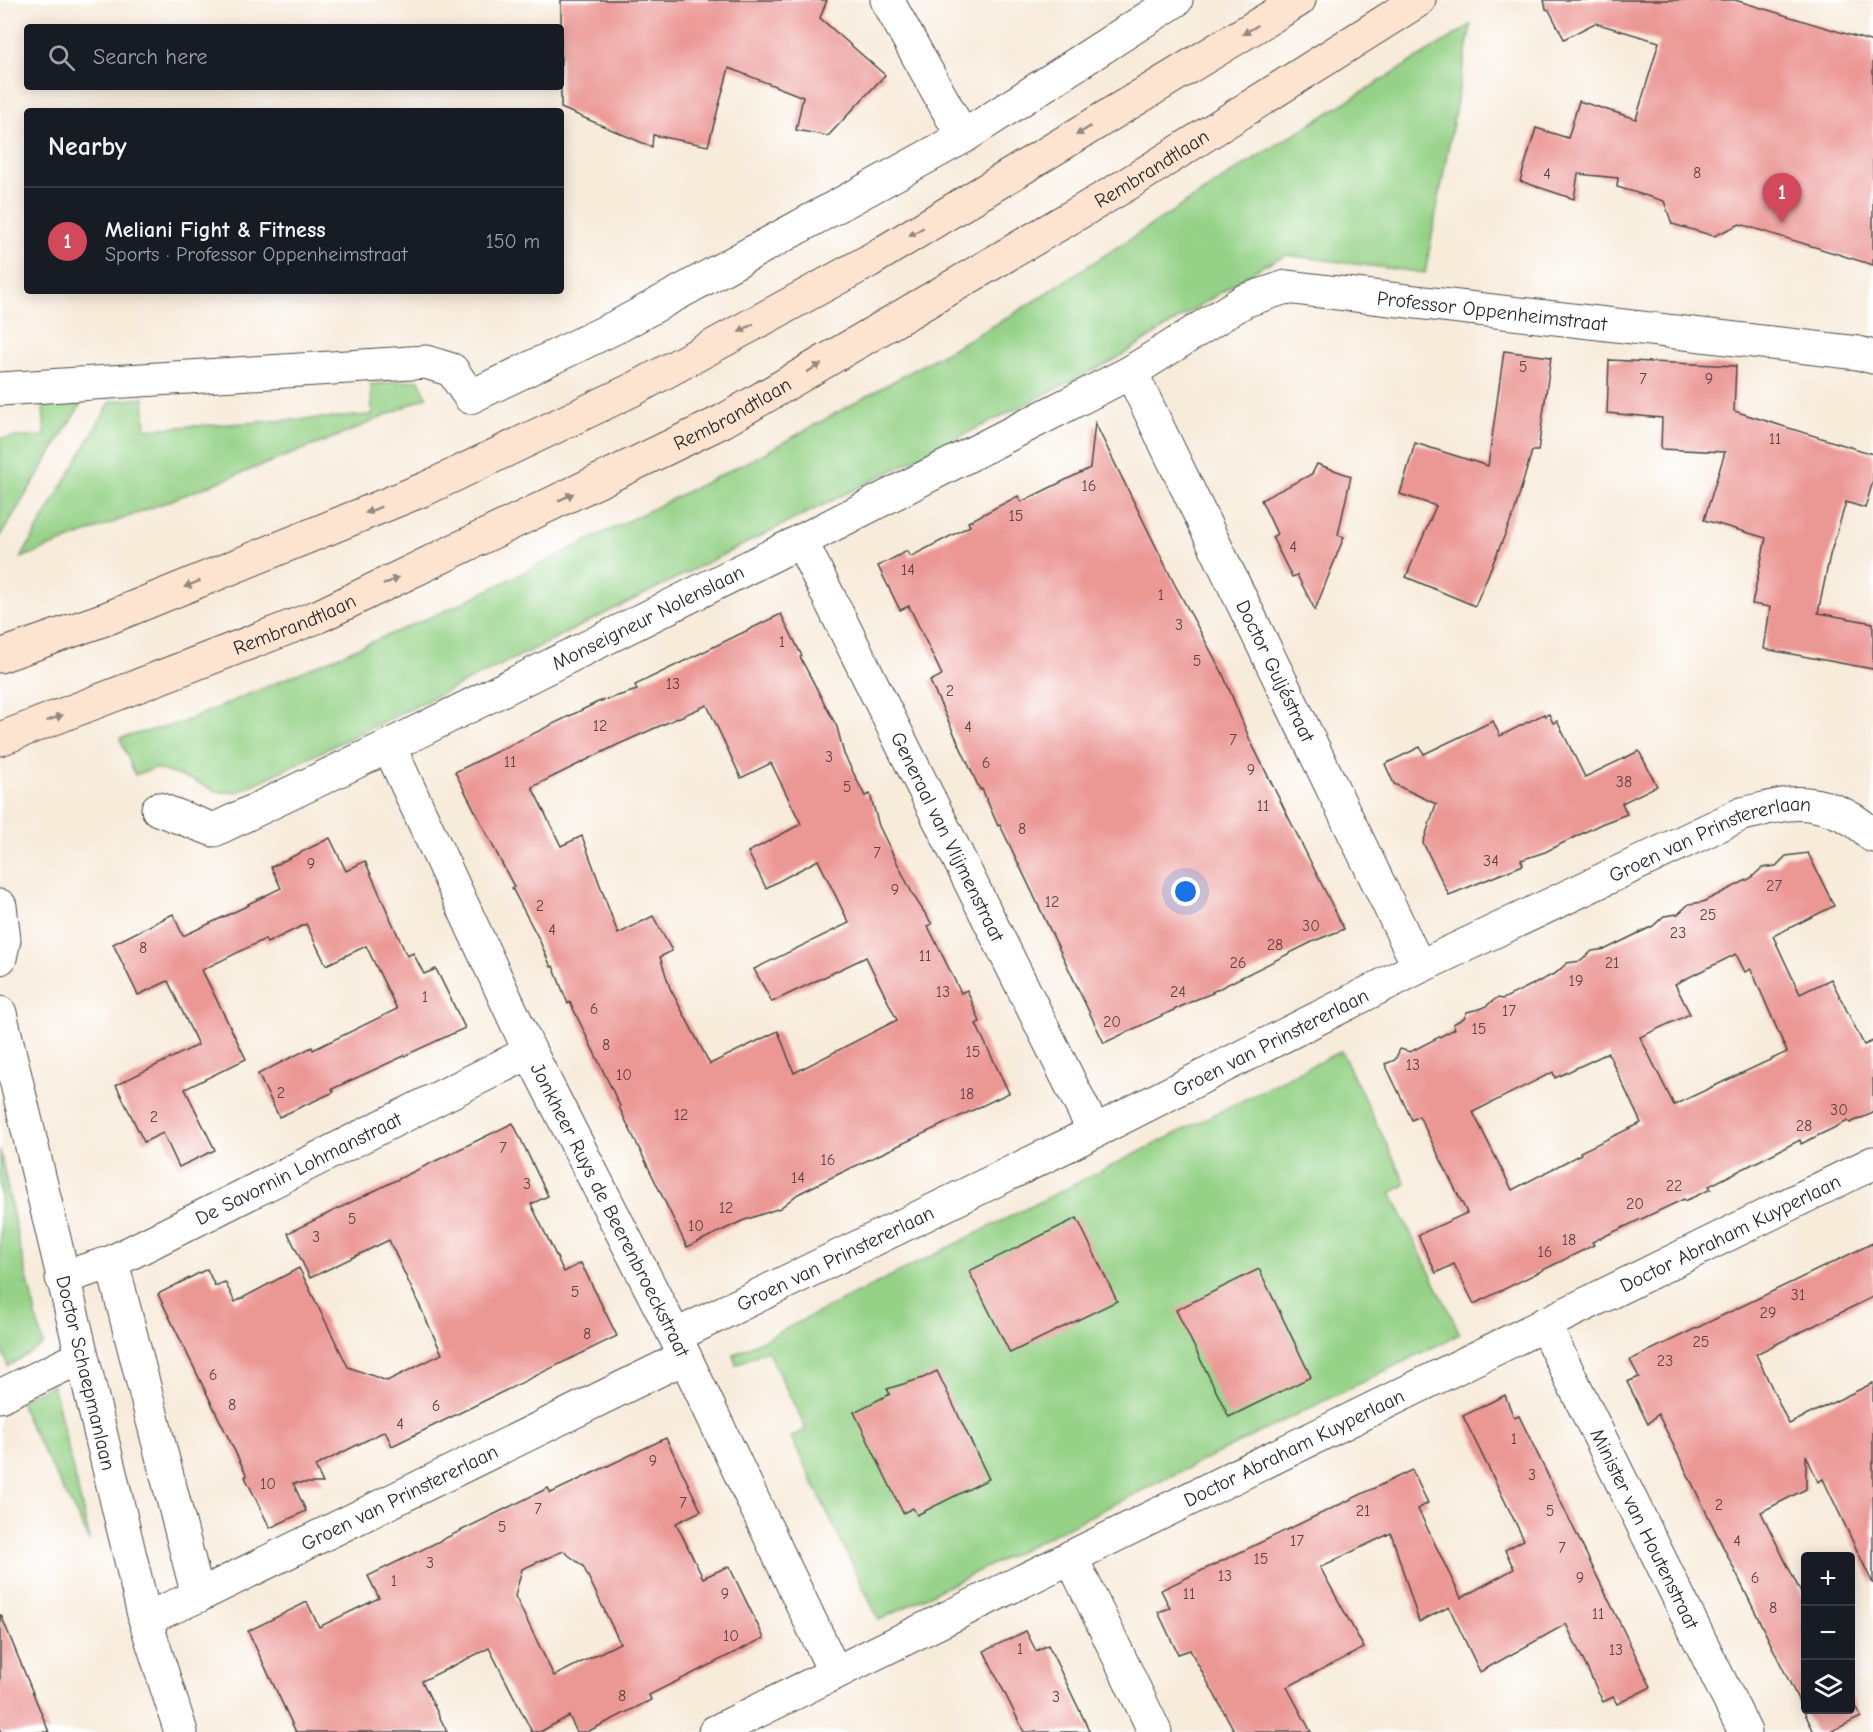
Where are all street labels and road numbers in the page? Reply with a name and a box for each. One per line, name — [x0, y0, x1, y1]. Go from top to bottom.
street label: Rembrandtlaan — [1090, 124, 1213, 212]
street label: Professor Oppenheimstraat — [1376, 286, 1610, 336]
street label: Rembrandtlaan — [670, 372, 795, 455]
street label: Monseigneur Nolenslaan — [548, 560, 748, 675]
street label: Rembrandtlaan — [230, 589, 359, 659]
street label: Doctor Guljéstraat — [1232, 596, 1320, 747]
street label: Generaal van Vlijmenstraat — [886, 728, 1010, 946]
street label: Groen van Prinstererlaan — [1605, 792, 1812, 887]
street label: Groen van Prinstererlaan — [1169, 983, 1372, 1101]
street label: Jonkheer Ruys de Beerenbroeckstraat — [526, 1059, 695, 1362]
street label: De Savornin Lohmanstraat — [191, 1106, 406, 1230]
street label: Doctor Abraham Kuyperlaan — [1616, 1169, 1844, 1297]
street label: Groen van Prinstererlaan — [733, 1201, 937, 1316]
street label: Doctor Schaepmanlaan — [52, 1273, 121, 1473]
street label: Doctor Abraham Kuyperlaan — [1180, 1384, 1408, 1511]
street label: Minister van Houtenstraat — [1586, 1424, 1704, 1634]
street label: Groen van Prinstererlaan — [297, 1439, 501, 1555]

